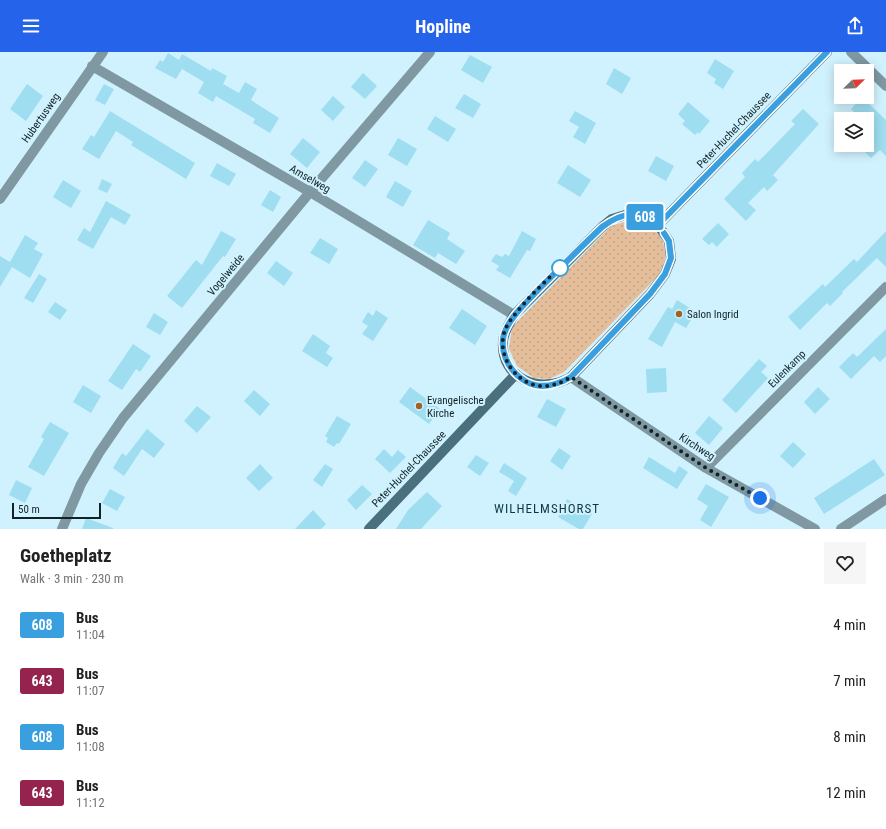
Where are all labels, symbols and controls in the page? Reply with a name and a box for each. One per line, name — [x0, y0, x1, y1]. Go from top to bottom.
icon: menu — [20, 15, 42, 37]
icon: share — [844, 15, 866, 37]
text: Hopline — [415, 16, 471, 37]
north arrow — [834, 64, 874, 104]
map controls — [834, 64, 874, 152]
street label: Peter-Huchel-Chaussee — [694, 89, 774, 171]
street label: Hubertusweg — [19, 91, 63, 145]
button: layers — [834, 112, 874, 152]
street label: Amselweg — [287, 162, 333, 196]
line badge: 608 — [622, 204, 668, 230]
text: 608 — [634, 209, 656, 225]
street label: Vogelweide — [205, 252, 247, 298]
unlabelled marker — [551, 259, 569, 277]
place label: Salon Ingrid — [687, 308, 739, 321]
marker: Salon Ingrid — [674, 309, 684, 319]
street label: Eulenkamp — [766, 348, 808, 390]
place label: Evangelische Kirche — [427, 394, 484, 420]
marker: Evangelische Kirche — [414, 401, 424, 411]
street label: Peter-Huchel-Chaussee — [369, 428, 449, 510]
street label: Kirchweg — [677, 431, 717, 463]
your location — [750, 488, 770, 508]
scale bar — [12, 501, 101, 520]
district label: WILHELMSHORST — [494, 501, 600, 516]
text: 50 m — [18, 503, 40, 516]
button: heart — [824, 542, 866, 584]
text: Goetheplatz — [20, 544, 112, 567]
text: Walk · 3 min · 230 m — [20, 571, 124, 586]
text: Bus — [76, 609, 99, 627]
text: 4 min — [833, 616, 866, 634]
text: 608 — [31, 617, 53, 633]
text: 11:04 — [76, 627, 105, 642]
text: Bus — [76, 665, 99, 683]
text: 7 min — [833, 672, 866, 690]
text: 643 — [31, 673, 53, 689]
text: 11:07 — [76, 683, 105, 698]
text: Bus — [76, 721, 99, 739]
text: 8 min — [833, 728, 866, 746]
text: 608 — [31, 729, 53, 745]
text: 11:08 — [76, 739, 105, 754]
text: Bus — [76, 777, 99, 795]
text: 12 min — [826, 784, 866, 802]
text: 643 — [31, 785, 53, 801]
text: 11:12 — [76, 795, 105, 810]

